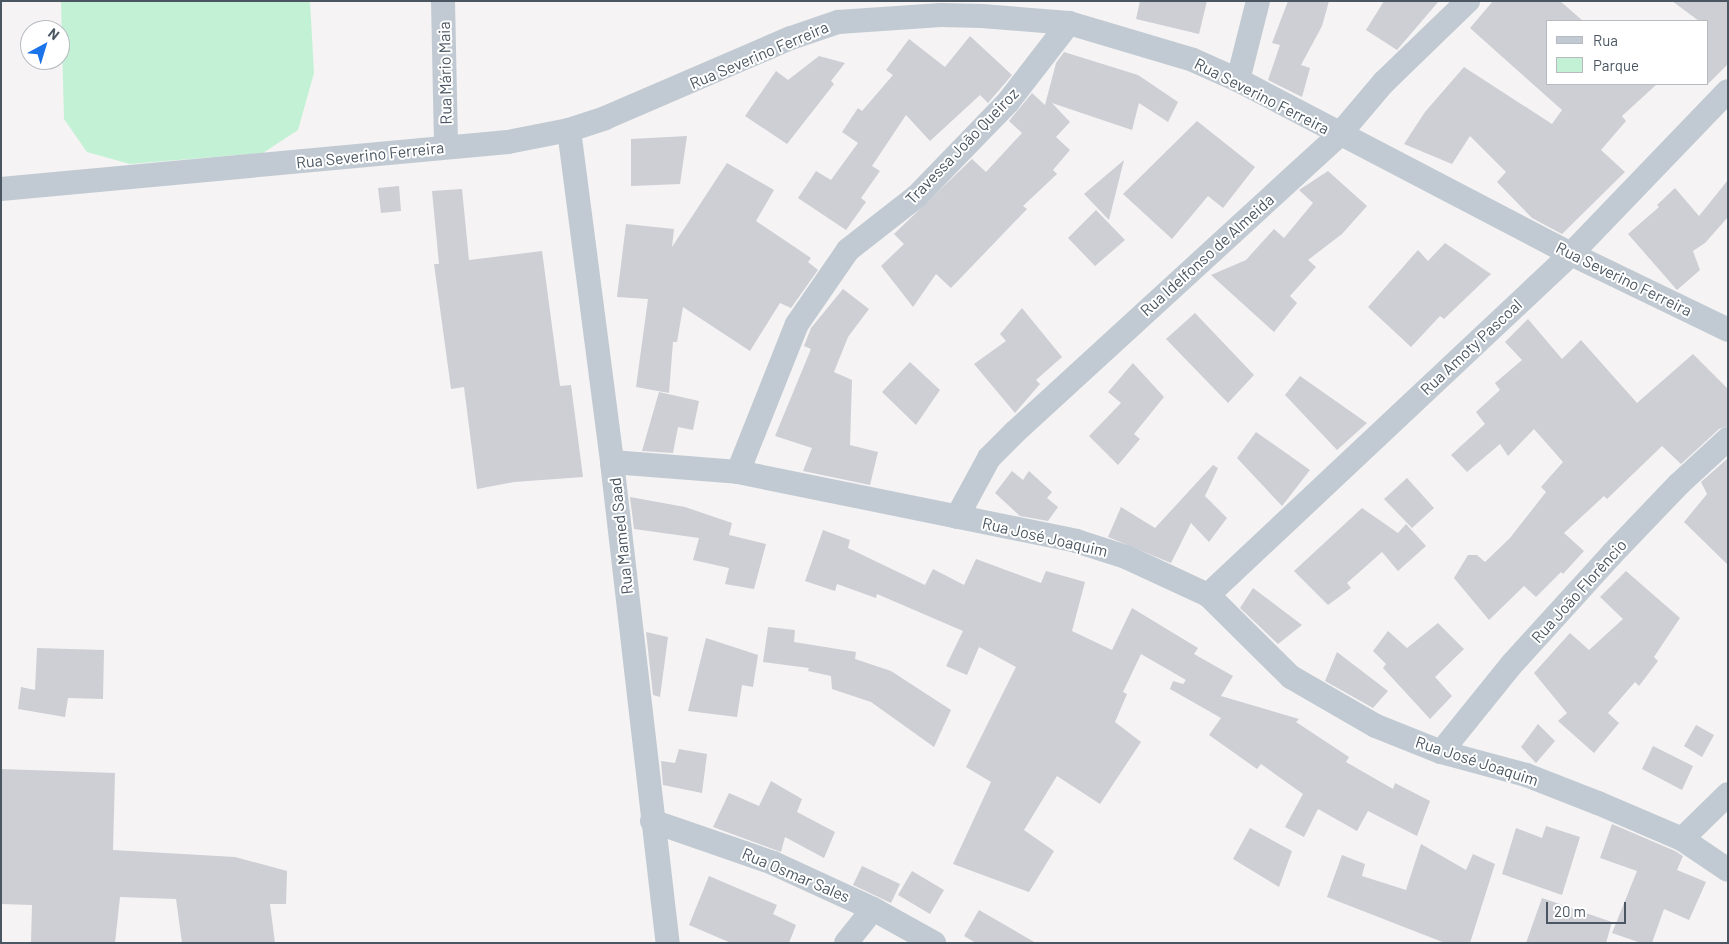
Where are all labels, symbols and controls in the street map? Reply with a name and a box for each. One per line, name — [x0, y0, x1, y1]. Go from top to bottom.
street label: Rua Severino Ferreira — [687, 17, 831, 93]
north arrow — [20, 20, 70, 70]
legend — [1546, 20, 1709, 85]
street label: Rua Mário Maia — [435, 21, 455, 125]
text: N — [45, 24, 63, 43]
text: Rua — [1593, 31, 1618, 49]
street label: Rua Severino Ferreira — [1191, 54, 1333, 138]
text: Parque — [1593, 56, 1639, 74]
street label: Travessa João Queiroz — [902, 84, 1022, 208]
street label: Rua Severino Ferreira — [295, 138, 445, 172]
street label: Rua Idelfonso de Almeida — [1136, 190, 1278, 320]
street label: Rua Severino Ferreira — [1553, 238, 1695, 320]
street label: Rua Amoty Pascoal — [1416, 295, 1526, 399]
street label: Rua Mamed Saad — [605, 477, 637, 595]
street label: Rua José Joaquim — [980, 513, 1110, 561]
street label: Rua João Florêncio — [1527, 535, 1631, 647]
street label: Rua José Joaquim — [1413, 732, 1541, 790]
street label: Rua Osmar Sales — [739, 844, 853, 906]
scale bar — [1549, 892, 1629, 924]
text: 20 m — [1554, 902, 1586, 920]

